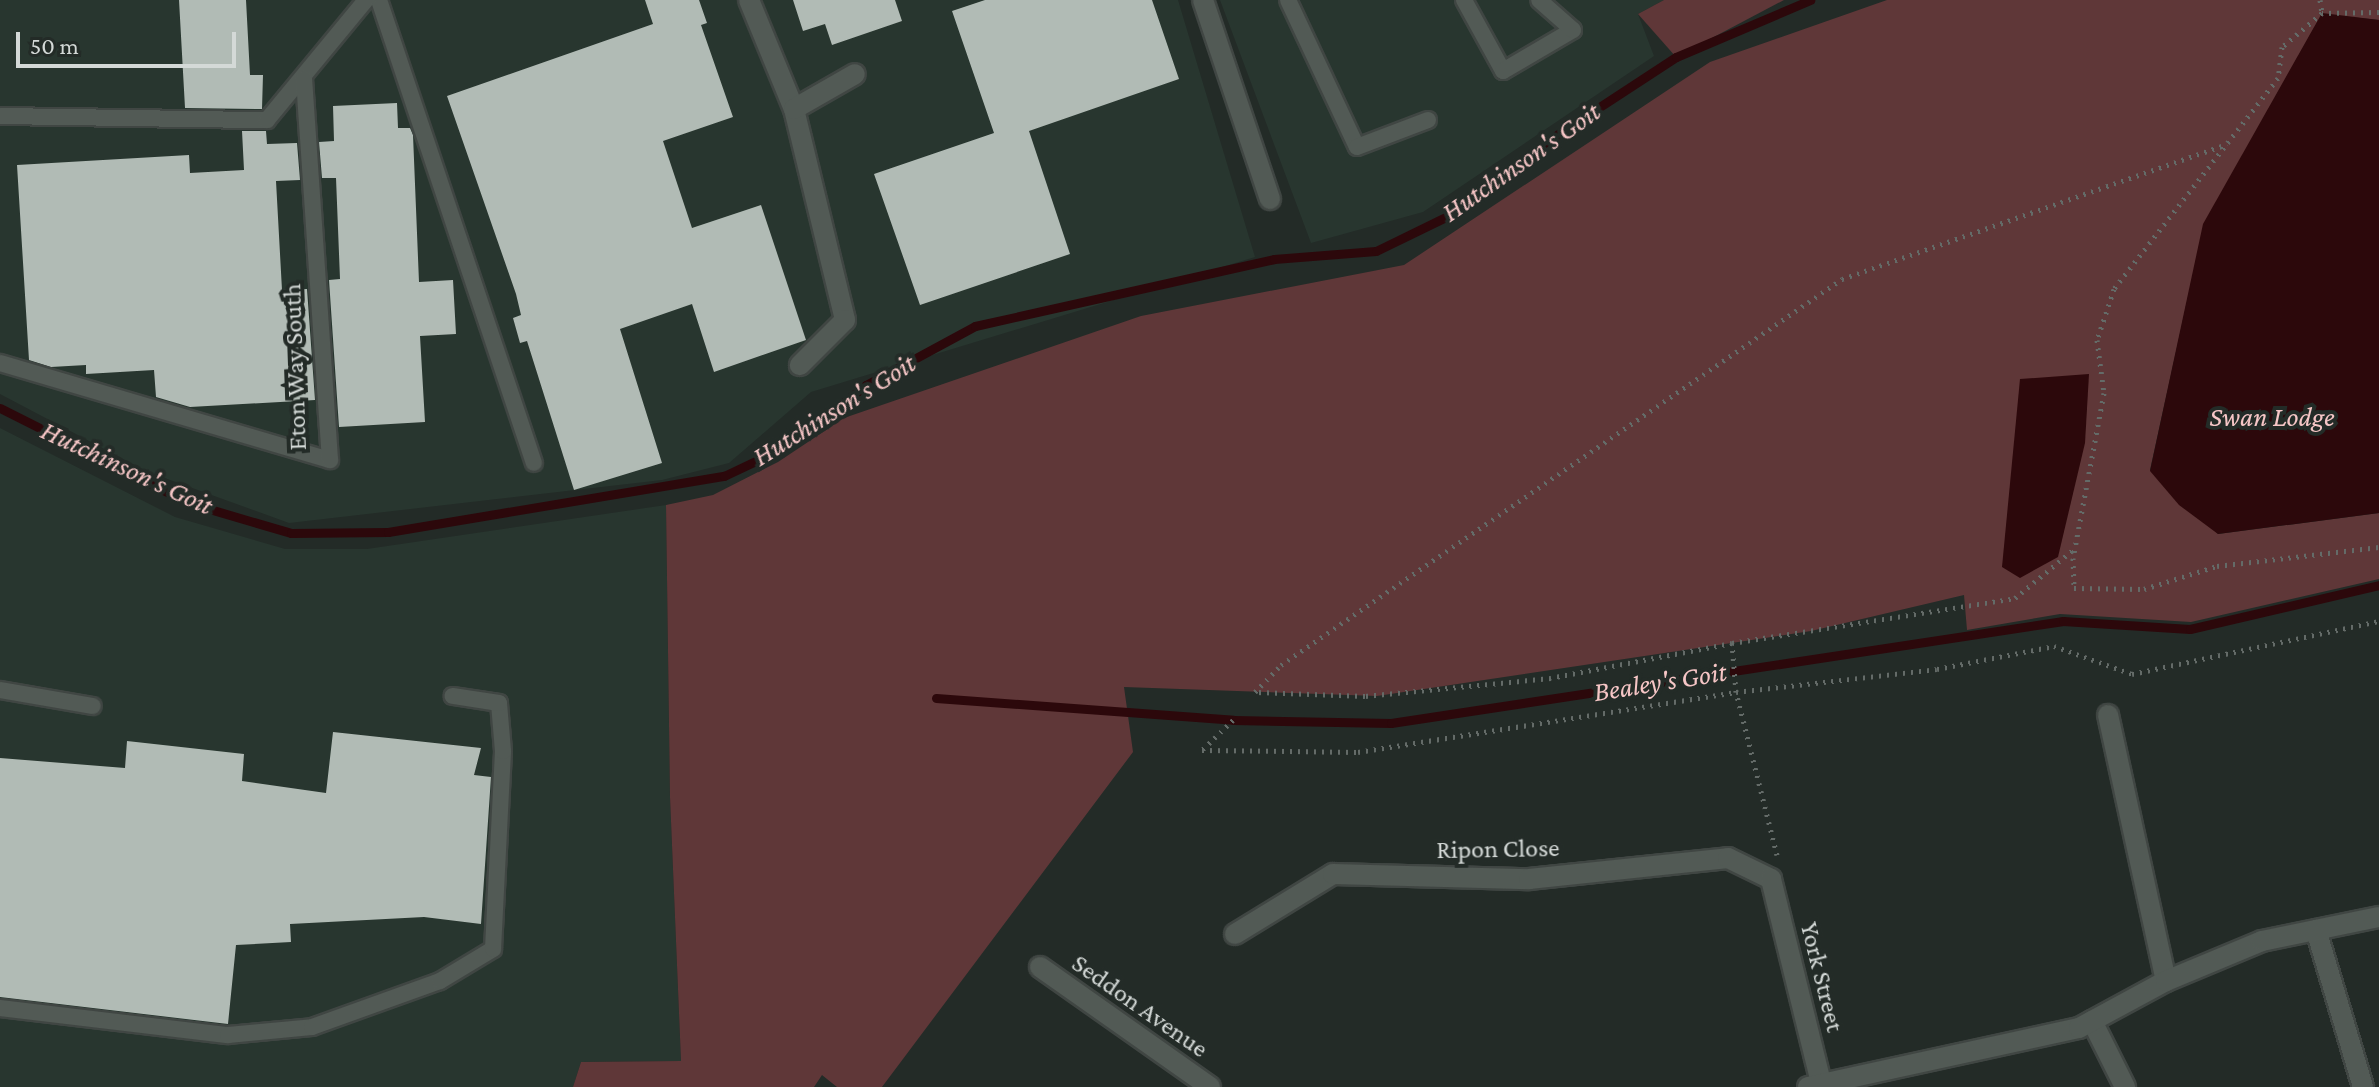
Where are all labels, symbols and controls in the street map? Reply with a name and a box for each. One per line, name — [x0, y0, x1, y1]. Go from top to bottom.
scale bar — [20, 16, 240, 66]
text: 50 m — [30, 32, 79, 59]
water label: Hutchinson's Goit — [1435, 95, 1607, 229]
street label: Eton Way South — [276, 283, 314, 451]
water label: Hutchinson's Goit — [746, 346, 922, 474]
water label: Swan Lodge — [2209, 400, 2335, 434]
water label: Hutchinson's Goit — [36, 413, 218, 523]
water label: Bealey's Goit — [1591, 655, 1729, 709]
street label: Ripon Close — [1436, 832, 1560, 866]
street label: York Street — [1793, 919, 1851, 1035]
street label: Seddon Avenue — [1066, 948, 1214, 1064]

